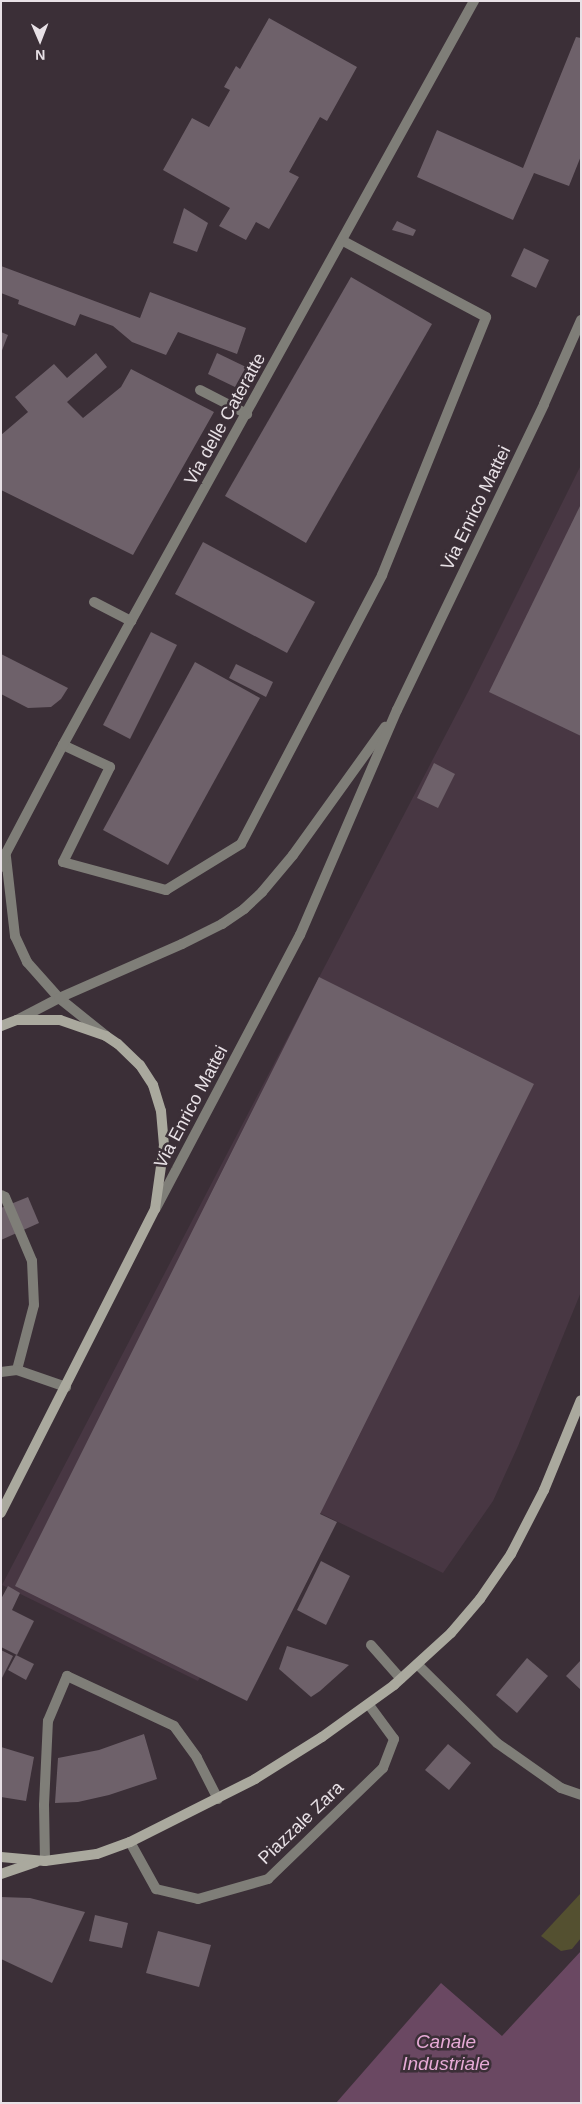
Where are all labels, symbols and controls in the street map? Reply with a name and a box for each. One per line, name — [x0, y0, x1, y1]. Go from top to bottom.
north arrow — [15, 15, 65, 65]
text: N — [35, 47, 45, 63]
street label: Via delle Cateratte — [180, 349, 270, 489]
street label: Via Enrico Mattei — [437, 442, 515, 574]
street label: Via Enrico Mattei — [150, 1042, 232, 1172]
street label: Piazzale Zara — [254, 1777, 348, 1869]
water label: Canale Industriale — [402, 2031, 490, 2075]

